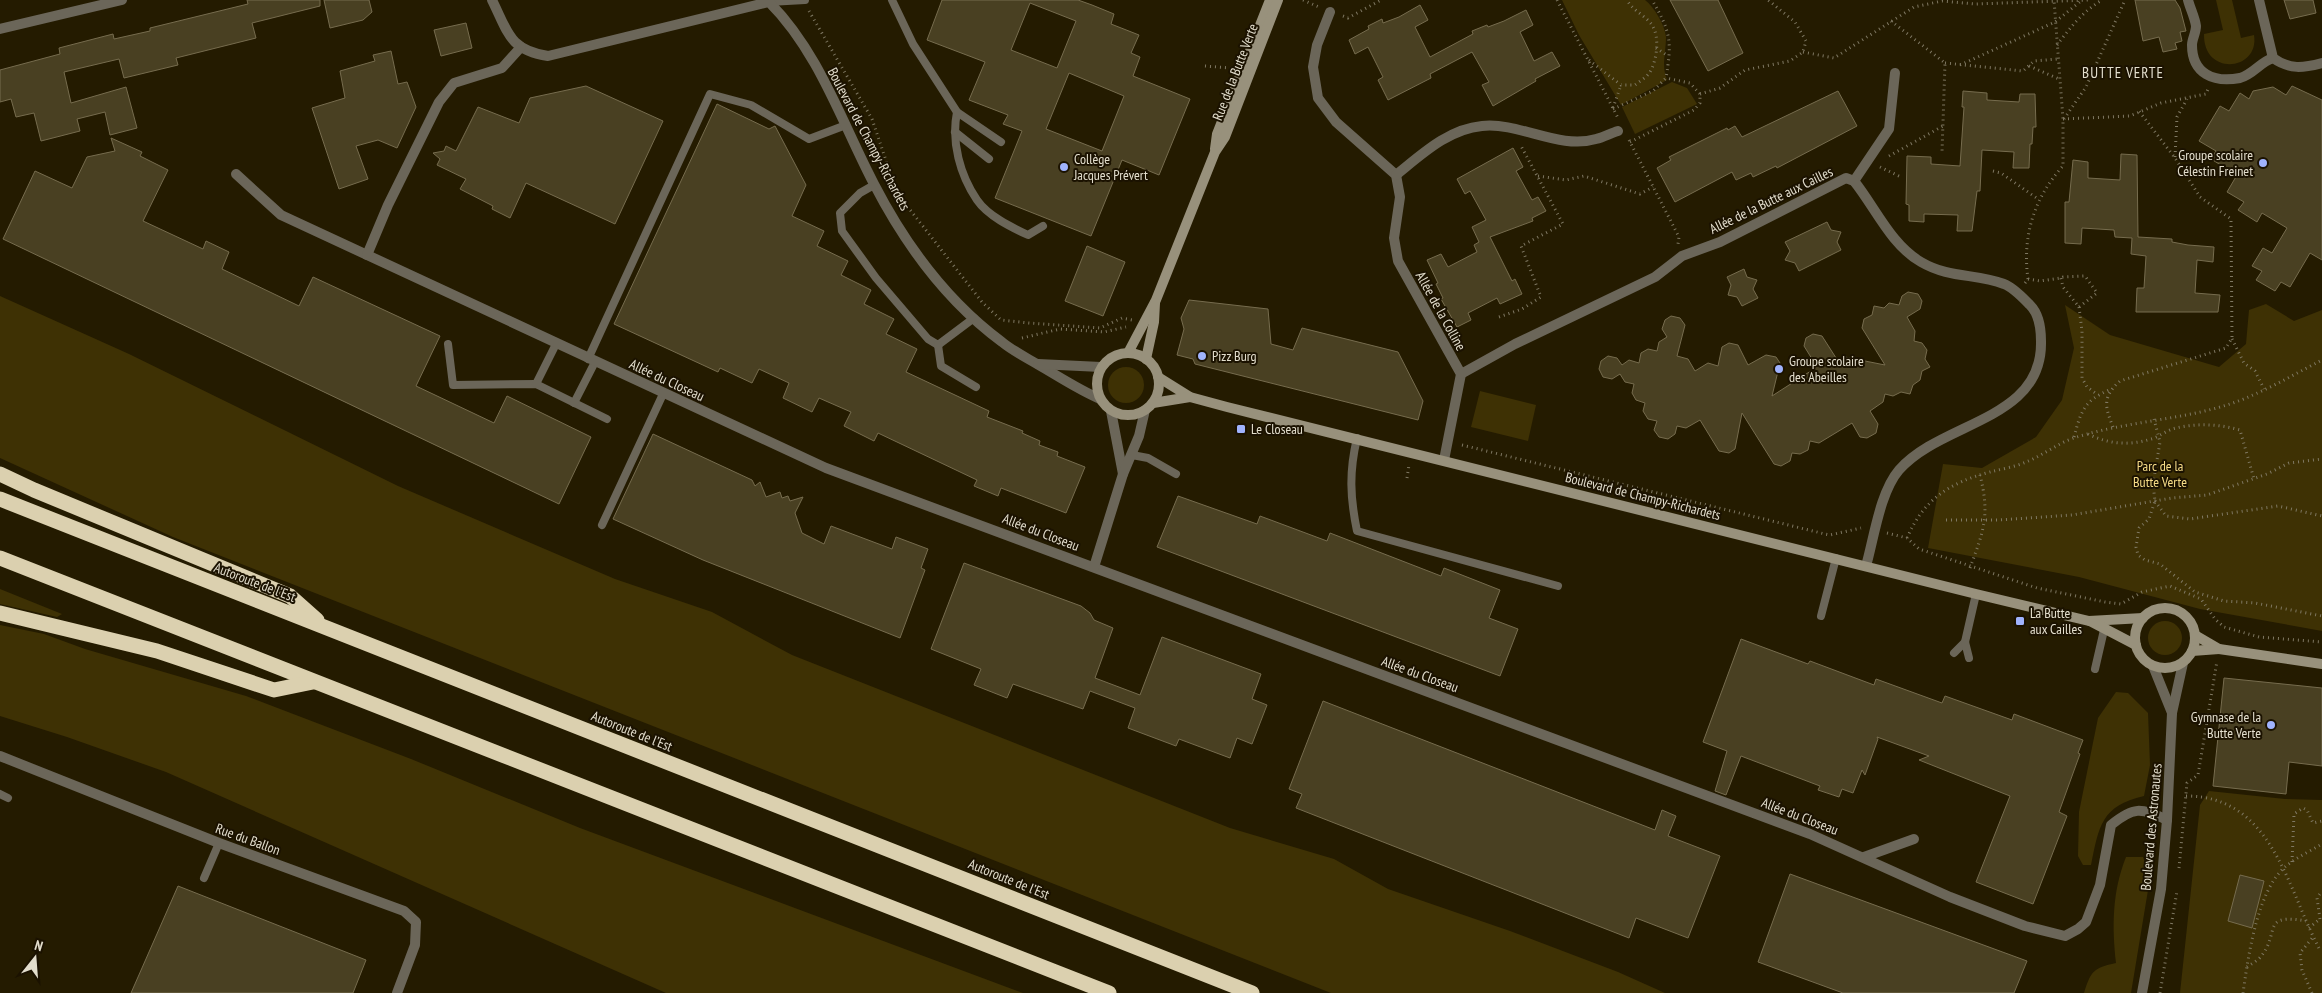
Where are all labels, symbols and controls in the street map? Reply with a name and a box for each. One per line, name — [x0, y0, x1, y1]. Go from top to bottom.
street label: Rue de la Butte Verte — [1208, 21, 1262, 123]
district label: BUTTE VERTE — [2082, 63, 2164, 82]
street label: Boulevard de Champy-Richardets — [824, 64, 915, 214]
place label: Groupe scolaire Célestin Freinet — [2177, 146, 2253, 180]
place label: Collège Jacques Prévert — [1073, 150, 1148, 184]
marker: Groupe scolaire Célestin Freinet — [2257, 157, 2269, 169]
marker: Collège Jacques Prévert — [1058, 161, 1070, 173]
street label: Allée de la Butte aux Cailles — [1706, 162, 1836, 238]
street label: Allée de la Colline — [1412, 268, 1470, 354]
place label: Pizz Burg — [1212, 347, 1257, 365]
marker: Pizz Burg — [1196, 350, 1208, 362]
place label: Groupe scolaire des Abeilles — [1789, 352, 1864, 386]
street label: Allée du Closeau — [627, 355, 707, 405]
marker: Groupe scolaire des Abeilles — [1773, 363, 1785, 375]
place label: Le Closeau — [1251, 420, 1303, 438]
marker: Le Closeau — [1235, 423, 1247, 435]
park label: Parc de la Butte Verte — [2133, 457, 2187, 491]
street label: Boulevard de Champy-Richardets — [1563, 468, 1723, 524]
street label: Allée du Closeau — [1000, 509, 1082, 555]
street label: Autoroute de l’Est — [212, 558, 298, 606]
place label: La Butte aux Cailles — [2030, 604, 2082, 638]
marker: La Butte aux Cailles — [2014, 615, 2026, 627]
street label: Allée du Closeau — [1379, 652, 1461, 696]
street label: Autoroute de l’Est — [589, 707, 675, 755]
place label: Gymnase de la Butte Verte — [2191, 708, 2261, 742]
marker: Gymnase de la Butte Verte — [2265, 719, 2277, 731]
street label: Boulevard des Astronautes — [2136, 762, 2166, 891]
street label: Allée du Closeau — [1759, 793, 1841, 839]
street label: Rue du Ballon — [213, 819, 283, 859]
street label: Autoroute de l’Est — [966, 855, 1052, 903]
north arrow — [10, 933, 60, 983]
text: N — [33, 936, 45, 955]

